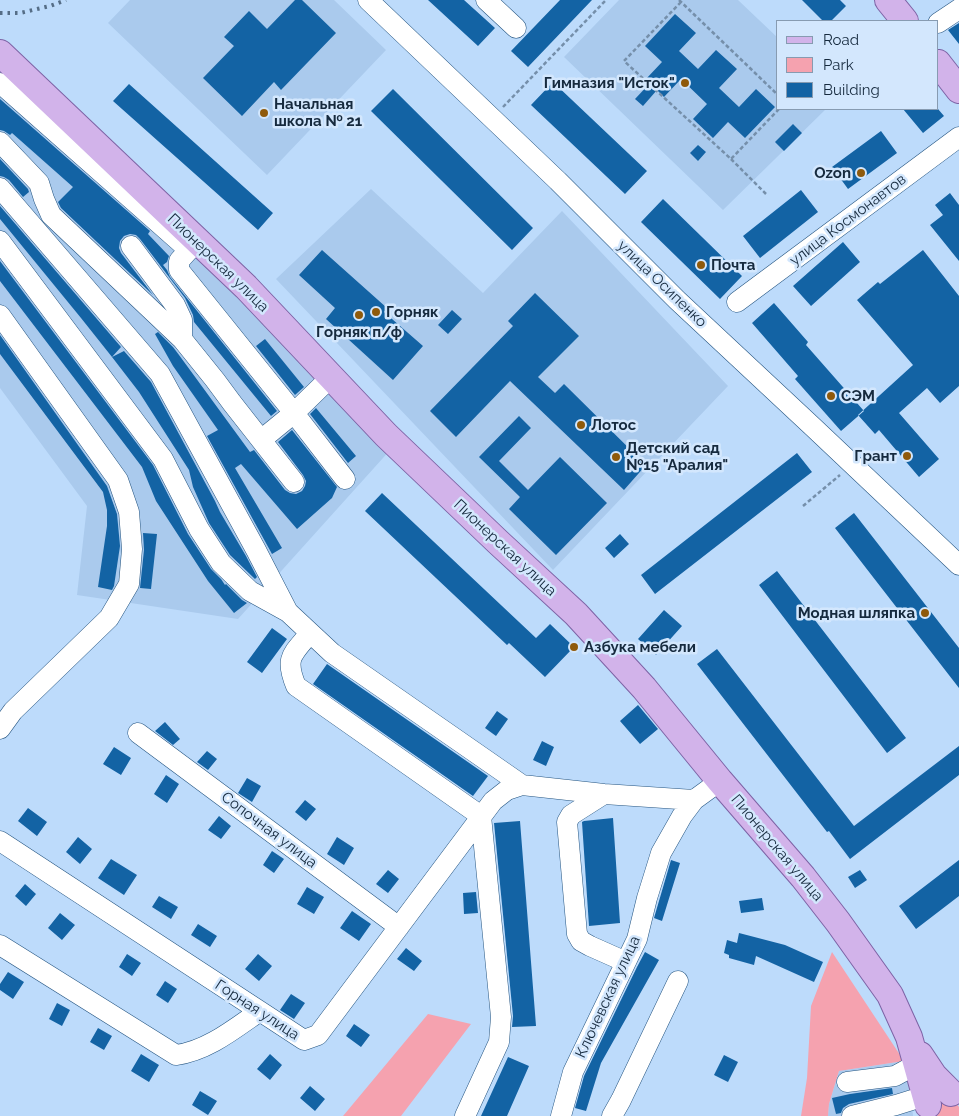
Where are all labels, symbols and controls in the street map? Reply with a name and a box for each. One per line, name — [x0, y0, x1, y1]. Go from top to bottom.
legend — [776, 20, 939, 110]
text: Road — [823, 31, 859, 49]
text: Park — [823, 56, 854, 74]
place label: Гимназия "Исток" — [544, 74, 675, 92]
marker: Гимназия "Исток" — [679, 77, 691, 89]
text: Building — [823, 81, 880, 99]
place label: Начальная школа № 21 — [274, 95, 362, 130]
marker: Начальная школа № 21 — [258, 107, 270, 119]
place label: Ozon — [814, 164, 851, 182]
marker: Ozon — [855, 167, 867, 179]
street label: улица Космонавтов — [786, 170, 910, 270]
street label: Пионерская улица — [164, 210, 272, 316]
street label: улица Осипенко — [614, 237, 710, 331]
place label: Почта — [711, 256, 755, 274]
marker: Почта — [695, 259, 707, 271]
place label: Горняк — [386, 303, 439, 321]
marker: Горняк — [370, 306, 382, 318]
marker: Горняк п/ф — [353, 309, 365, 321]
place label: Горняк п/ф — [316, 323, 402, 341]
place label: СЭМ — [841, 387, 875, 405]
marker: СЭМ — [825, 390, 837, 402]
place label: Лотос — [591, 416, 636, 434]
marker: Лотос — [575, 419, 587, 431]
place label: Детский сад №15 "Аралия" — [626, 439, 728, 474]
place label: Грант — [854, 447, 897, 465]
marker: Грант — [901, 450, 913, 462]
marker: Детский сад №15 "Аралия" — [610, 451, 622, 463]
street label: Пионерская улица — [450, 496, 560, 600]
place label: Модная шляпка — [798, 604, 915, 622]
marker: Модная шляпка — [919, 607, 931, 619]
place label: Азбука мебели — [584, 638, 696, 656]
marker: Азбука мебели — [568, 641, 580, 653]
street label: Сопочная улица — [218, 788, 320, 872]
street label: Пионерская улица — [727, 791, 827, 905]
street label: Ключевская улица — [572, 933, 644, 1061]
street label: Горная улица — [211, 976, 303, 1044]

